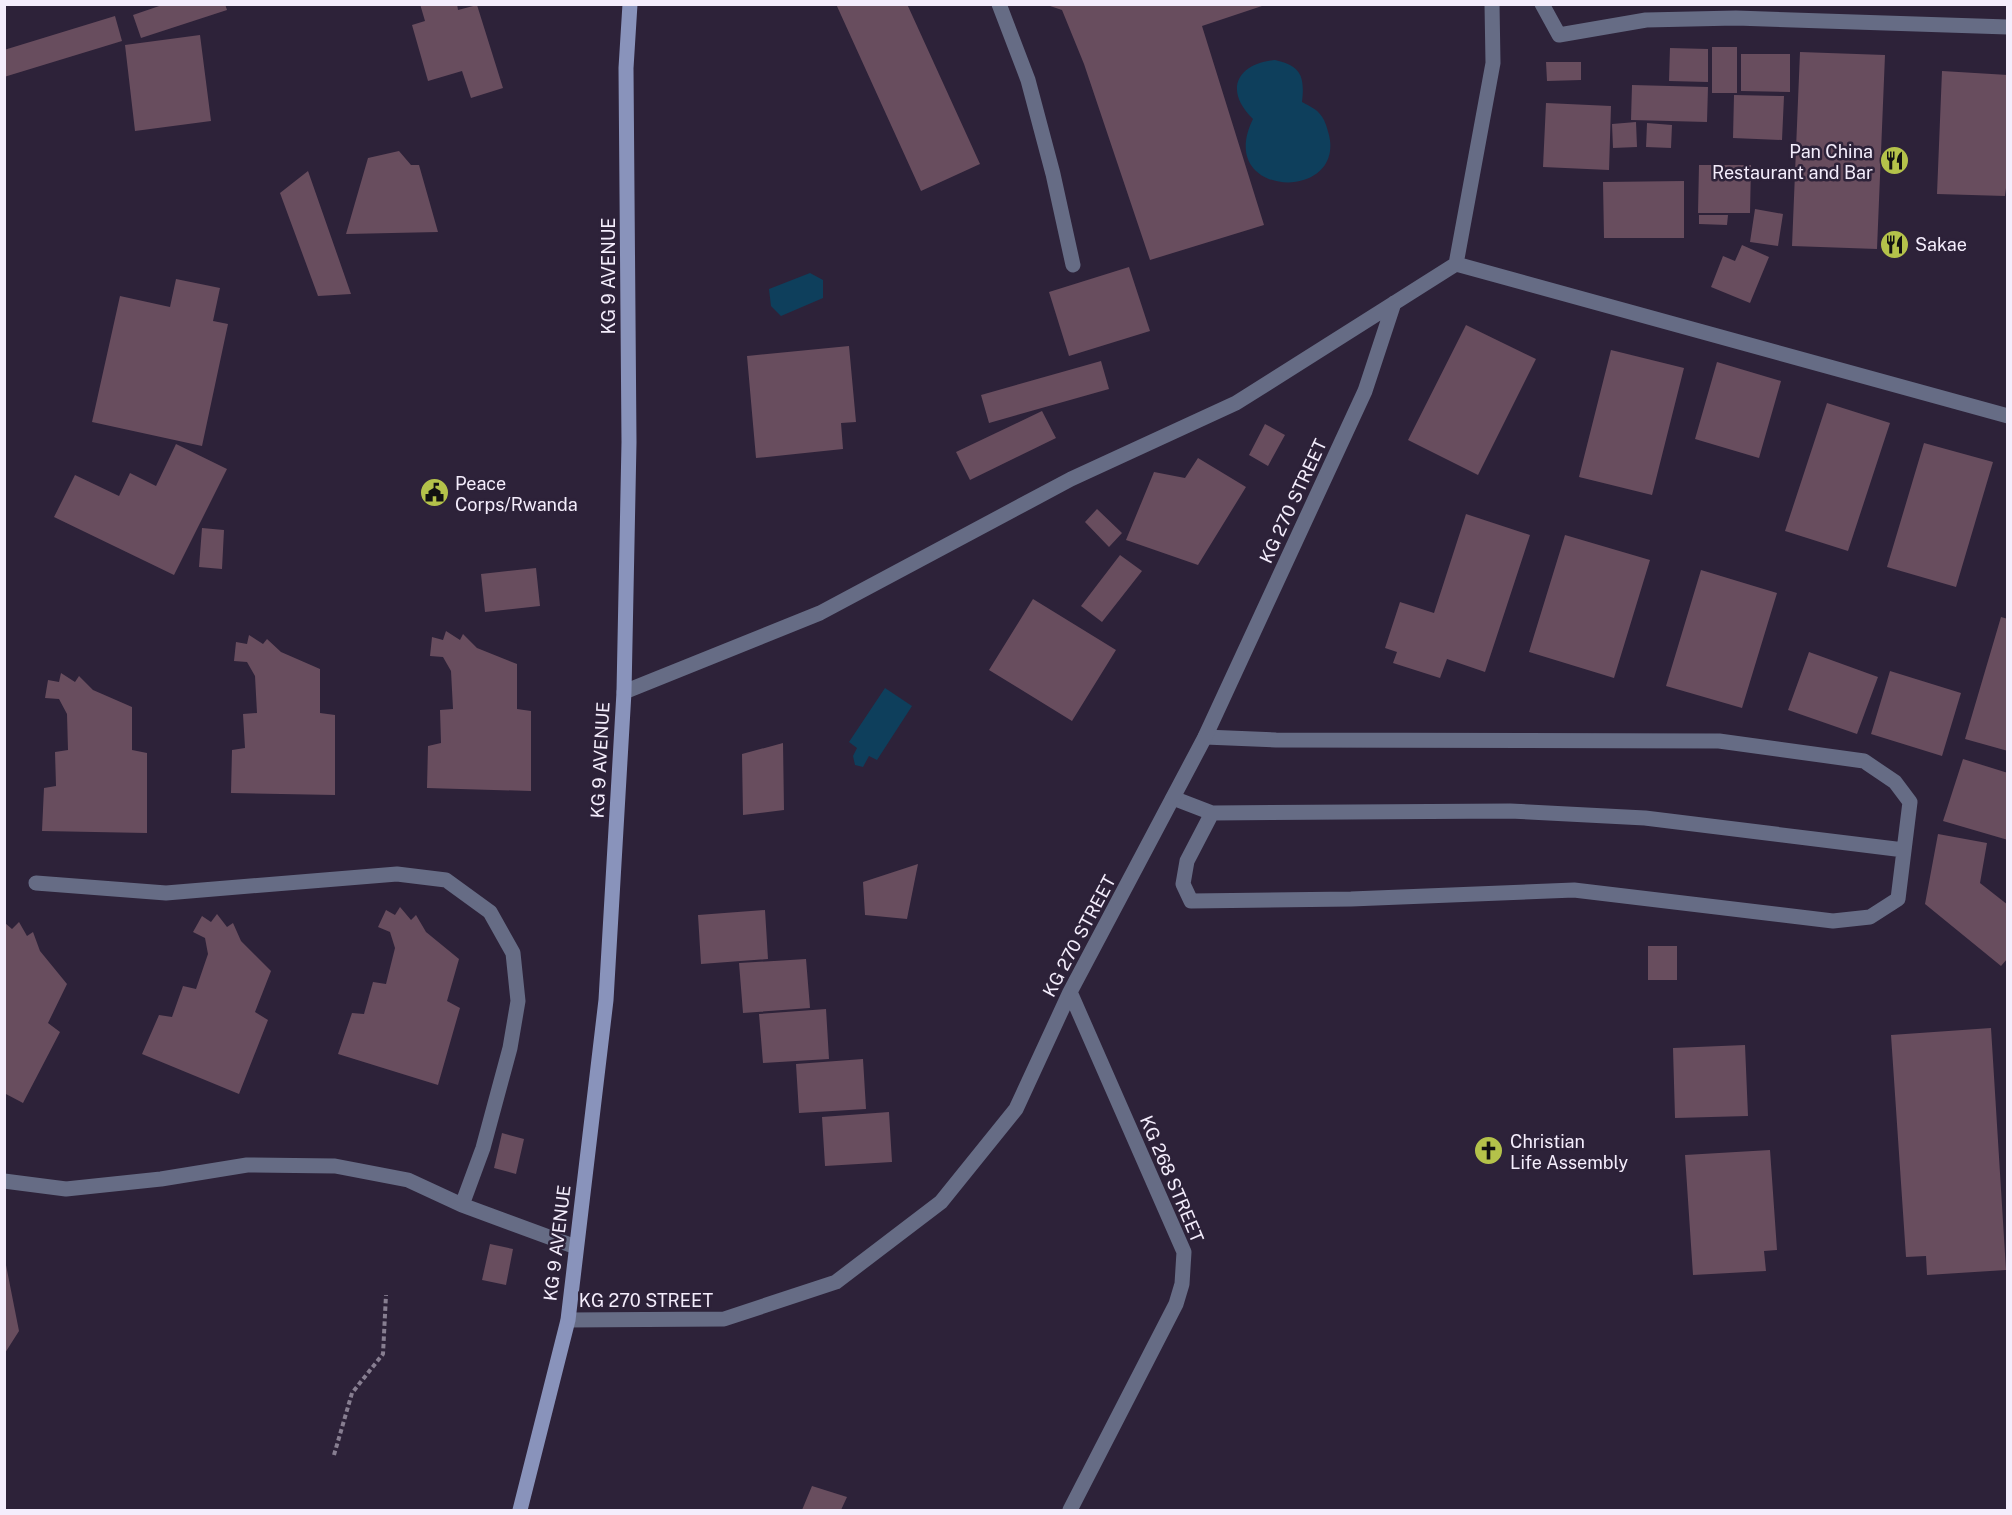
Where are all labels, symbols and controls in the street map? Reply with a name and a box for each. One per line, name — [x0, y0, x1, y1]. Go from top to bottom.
place label: Pan China Restaurant and Bar — [1712, 141, 1873, 183]
restaurant icon: Pan China Restaurant and Bar — [1878, 145, 1910, 177]
street label: KG 9 AVENUE — [598, 218, 619, 334]
restaurant icon: Sakae — [1878, 228, 1910, 260]
place label: Sakae — [1915, 234, 1967, 255]
street label: KG 270 STREET — [1255, 435, 1331, 566]
place label: Peace Corps/Rwanda — [455, 473, 578, 515]
public building icon: Peace Corps/Rwanda — [418, 477, 450, 509]
street label: KG 9 AVENUE — [586, 701, 614, 819]
street label: KG 270 STREET — [1038, 871, 1120, 1000]
street label: KG 268 STREET — [1136, 1112, 1208, 1246]
place label: Christian Life Assembly — [1510, 1131, 1629, 1173]
church icon: Christian Life Assembly — [1473, 1135, 1505, 1167]
street label: KG 9 AVENUE — [539, 1184, 575, 1302]
street label: KG 270 STREET — [579, 1290, 714, 1311]

